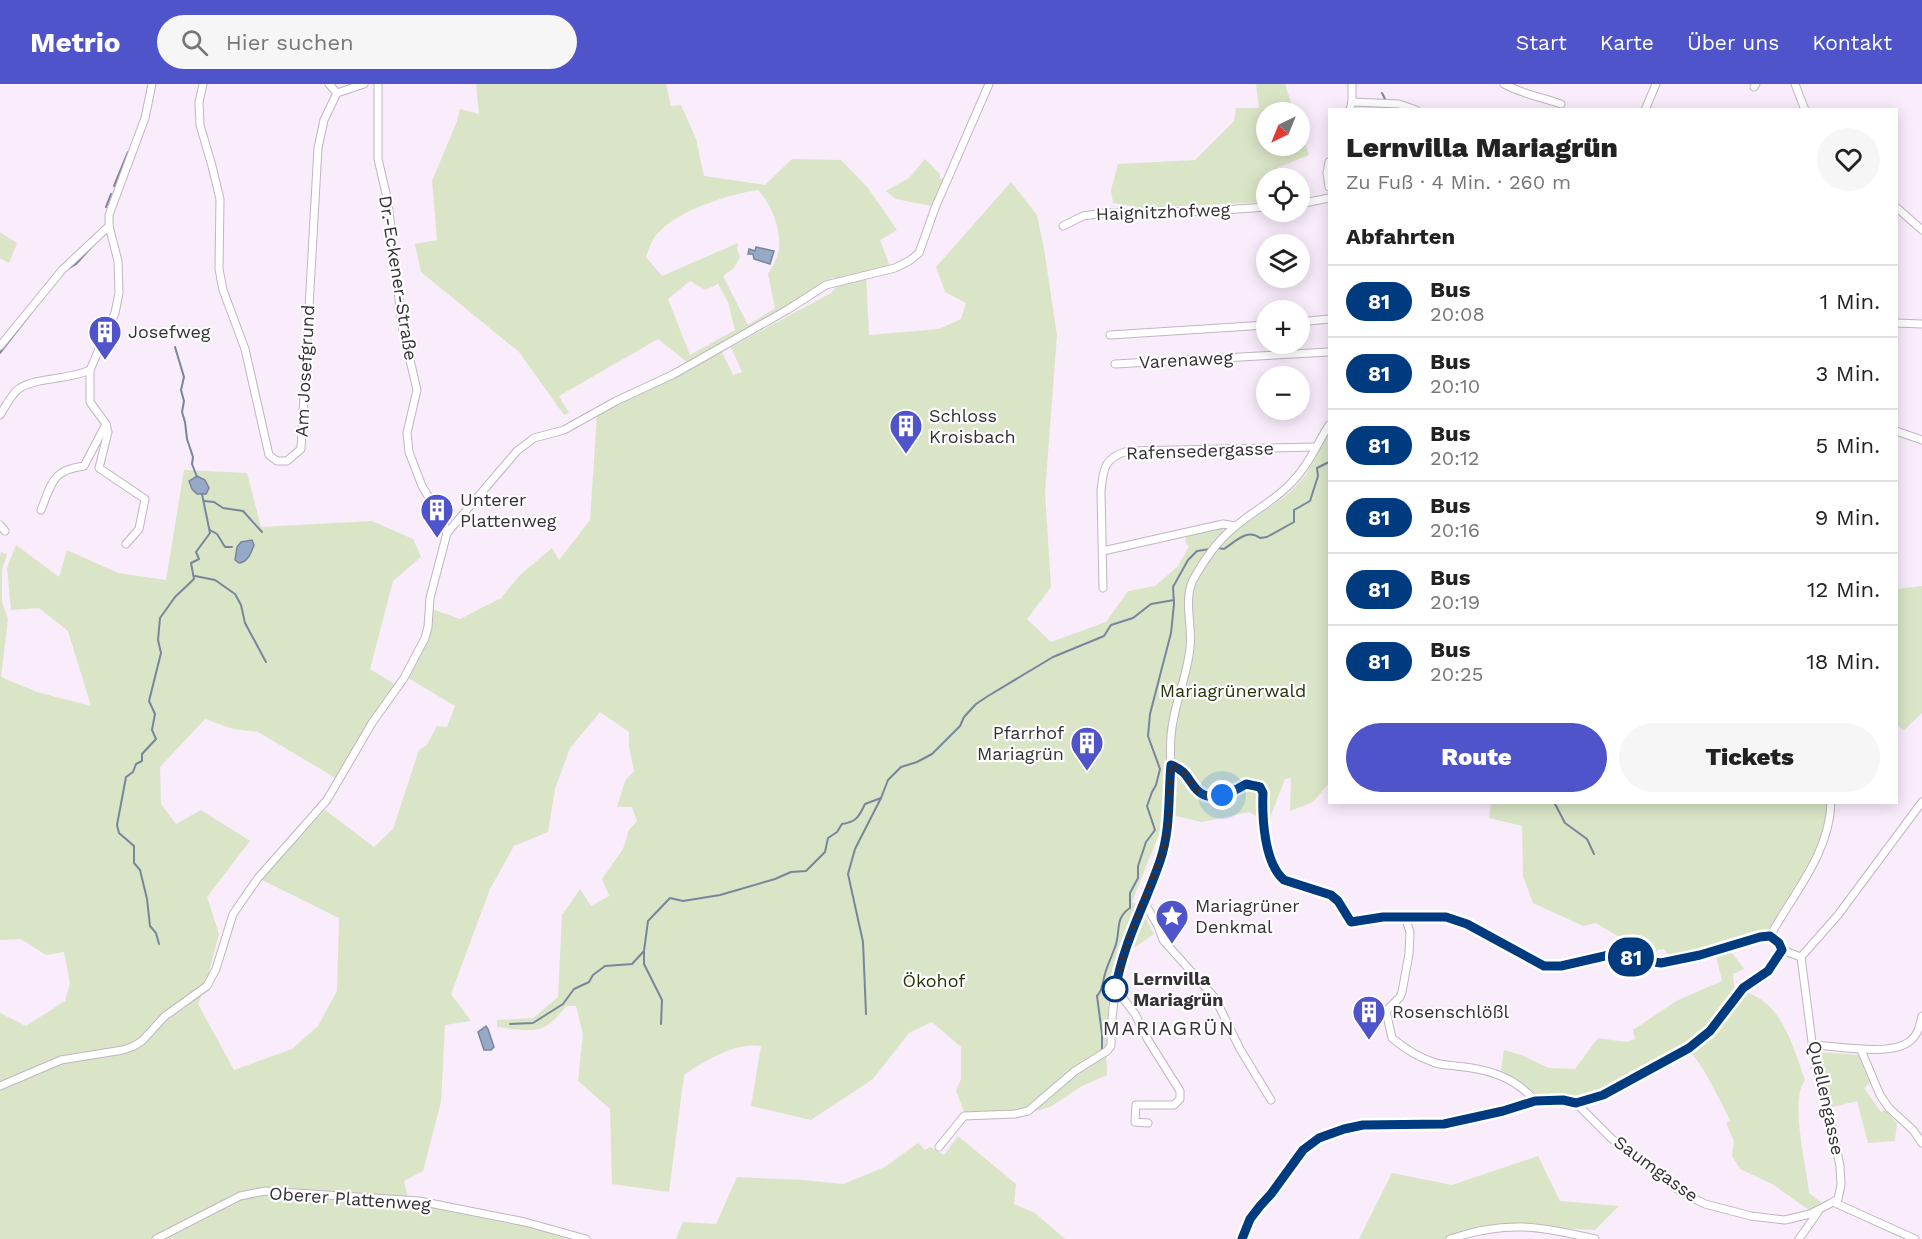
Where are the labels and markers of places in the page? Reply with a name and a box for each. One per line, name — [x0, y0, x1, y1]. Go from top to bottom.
building icon: Josefweg — [87, 314, 123, 361]
place label: Josefweg — [128, 321, 211, 342]
place label: Schloss Kroisbach — [929, 405, 1016, 447]
building icon: Schloss Kroisbach — [888, 408, 924, 455]
place label: Unterer Plattenweg — [460, 489, 557, 531]
building icon: Unterer Plattenweg — [419, 492, 455, 539]
place label: Pfarrhof Mariagrün — [977, 722, 1064, 764]
building icon: Pfarrhof Mariagrün — [1069, 725, 1105, 772]
place label: Mariagrüner Denkmal — [1195, 895, 1300, 937]
place icon: Mariagrüner Denkmal — [1154, 898, 1190, 945]
place label: Lernvilla Mariagrün — [1133, 968, 1223, 1010]
marker: Lernvilla Mariagrün — [1102, 976, 1128, 1002]
building icon: Rosenschlößl — [1351, 994, 1387, 1041]
place label: Rosenschlößl — [1392, 1001, 1510, 1022]

